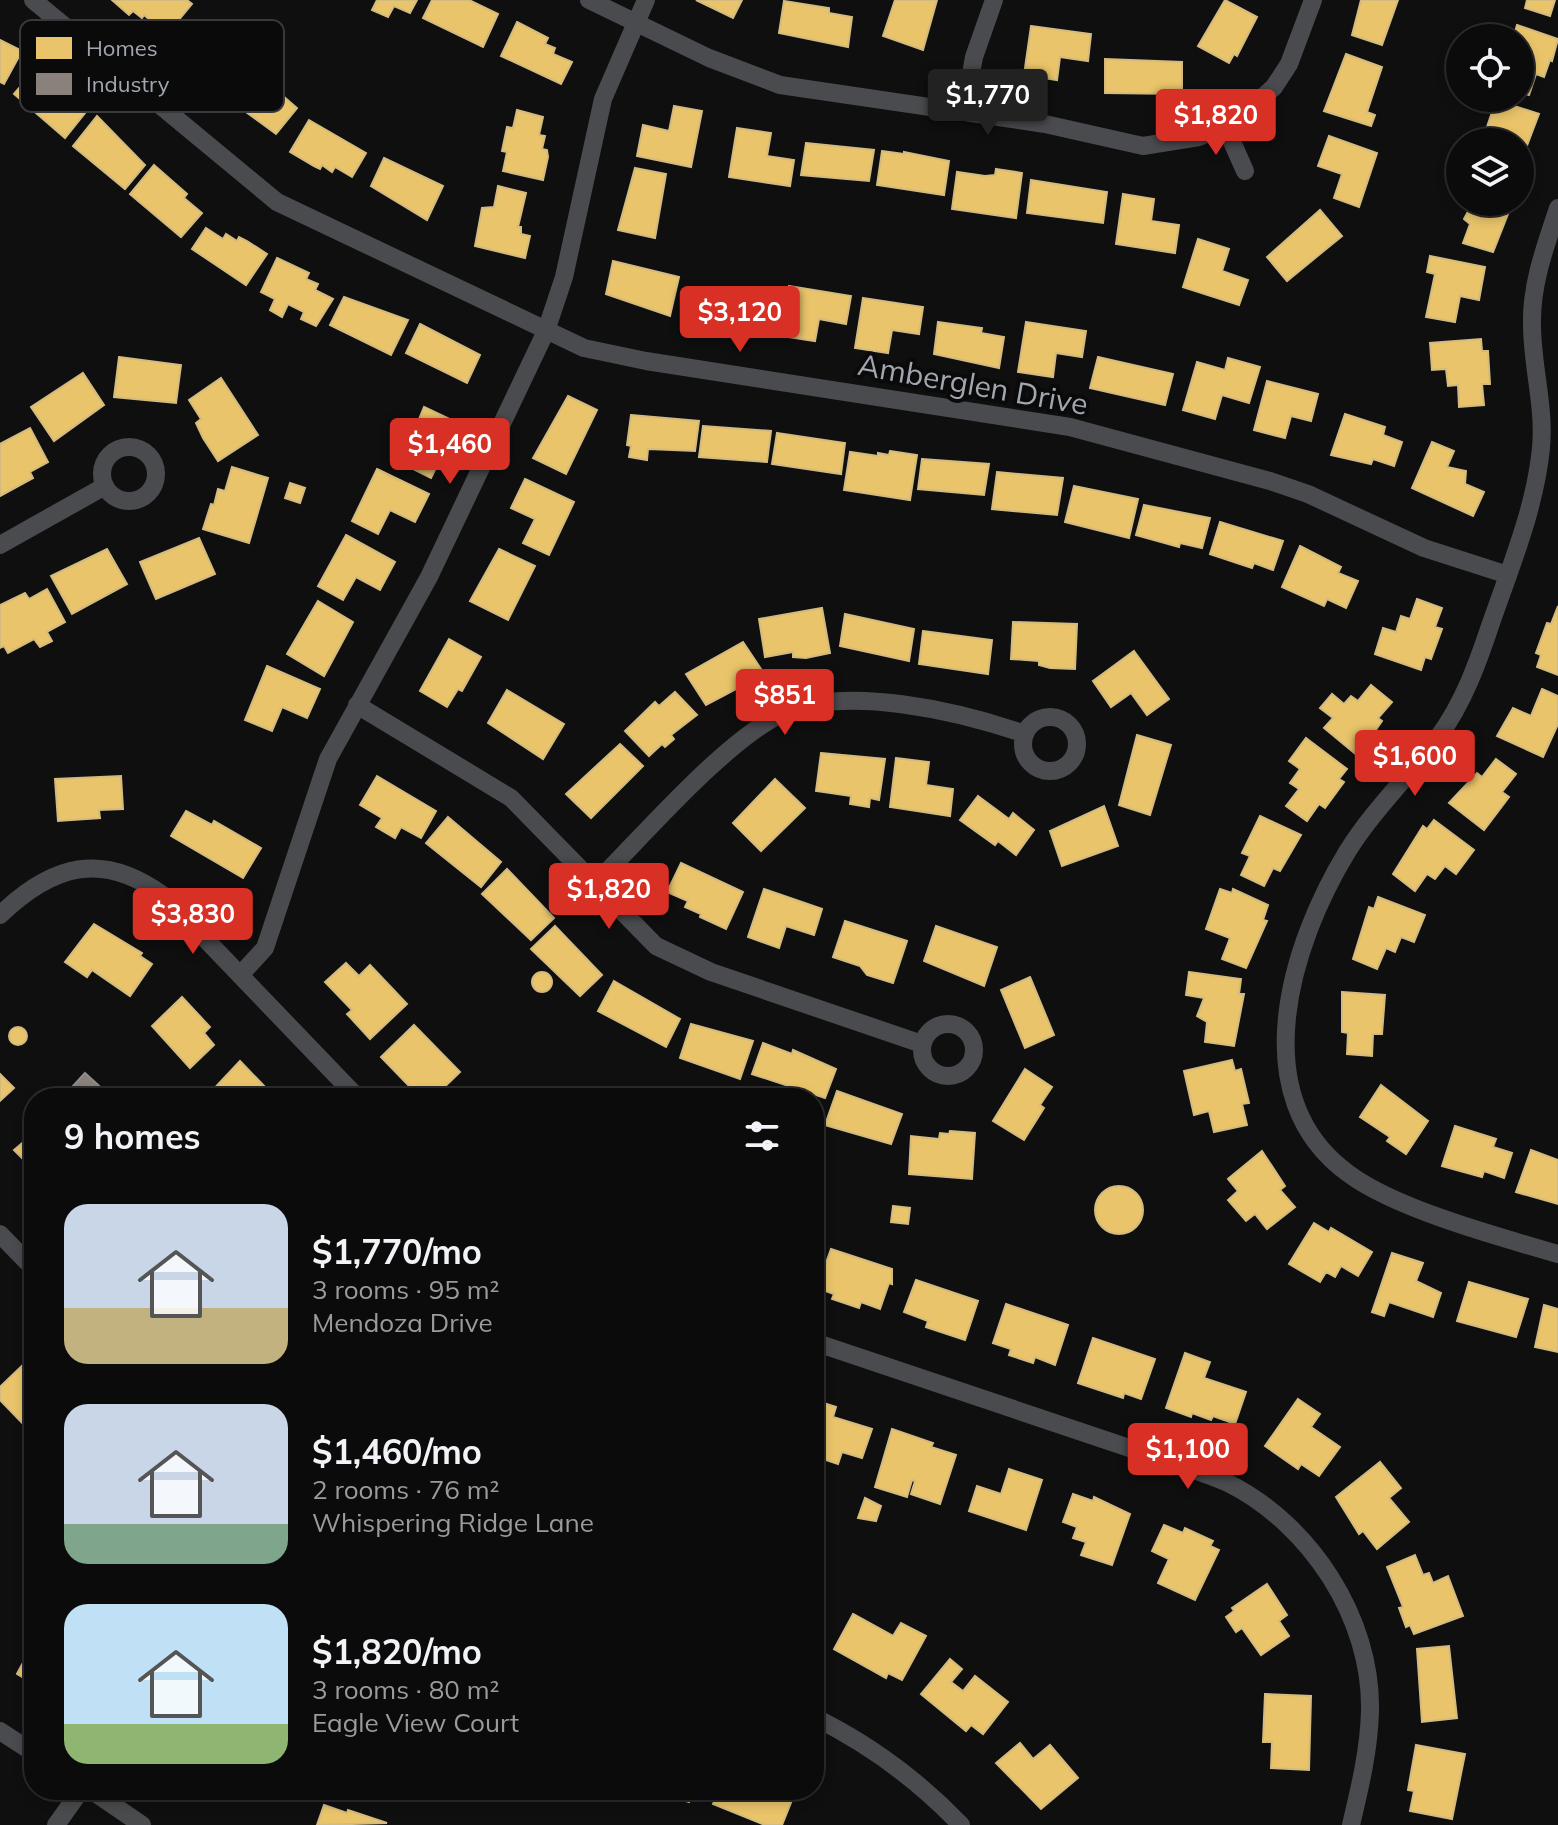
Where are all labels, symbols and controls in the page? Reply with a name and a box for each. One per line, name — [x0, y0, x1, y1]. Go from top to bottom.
legend — [20, 20, 284, 112]
map controls — [1446, 24, 1534, 216]
button: locate — [1446, 24, 1534, 112]
text: Homes — [86, 34, 158, 62]
pin: $1,770 — [923, 69, 1053, 137]
text: Industry — [86, 70, 170, 98]
text: $1,770 — [946, 78, 1030, 111]
pin: $1,820 — [1151, 89, 1281, 157]
text: $1,820 — [1174, 98, 1258, 131]
button: layers — [1446, 128, 1534, 216]
pin: $3,120 — [675, 286, 805, 354]
text: $3,120 — [698, 295, 782, 328]
street label: Amberglen Drive — [855, 345, 1091, 423]
pin: $1,460 — [385, 418, 515, 486]
text: $1,460 — [408, 427, 492, 460]
pin: $851 — [738, 669, 832, 737]
text: $851 — [754, 678, 816, 711]
pin: $1,600 — [1350, 730, 1480, 798]
text: $1,600 — [1373, 739, 1457, 772]
pin: $1,820 — [544, 863, 674, 931]
text: $1,820 — [567, 872, 651, 905]
pin: $3,830 — [128, 888, 258, 956]
text: $3,830 — [151, 897, 235, 930]
icon: filters — [740, 1114, 784, 1158]
text: 9 homes — [64, 1115, 201, 1158]
text: $1,770/mo — [312, 1230, 482, 1273]
icon: home — [128, 1236, 224, 1332]
text: 3 rooms · 95 m² — [312, 1273, 499, 1306]
text: Mendoza Drive — [312, 1306, 493, 1339]
pin: $1,100 — [1123, 1423, 1253, 1491]
text: $1,460/mo — [312, 1430, 482, 1473]
text: $1,100 — [1146, 1432, 1230, 1465]
icon: home — [128, 1436, 224, 1532]
text: 2 rooms · 76 m² — [312, 1473, 499, 1506]
text: Whispering Ridge Lane — [312, 1506, 594, 1539]
text: $1,820/mo — [312, 1630, 482, 1673]
icon: home — [128, 1636, 224, 1732]
text: 3 rooms · 80 m² — [312, 1673, 499, 1706]
text: Eagle View Court — [312, 1706, 519, 1739]

